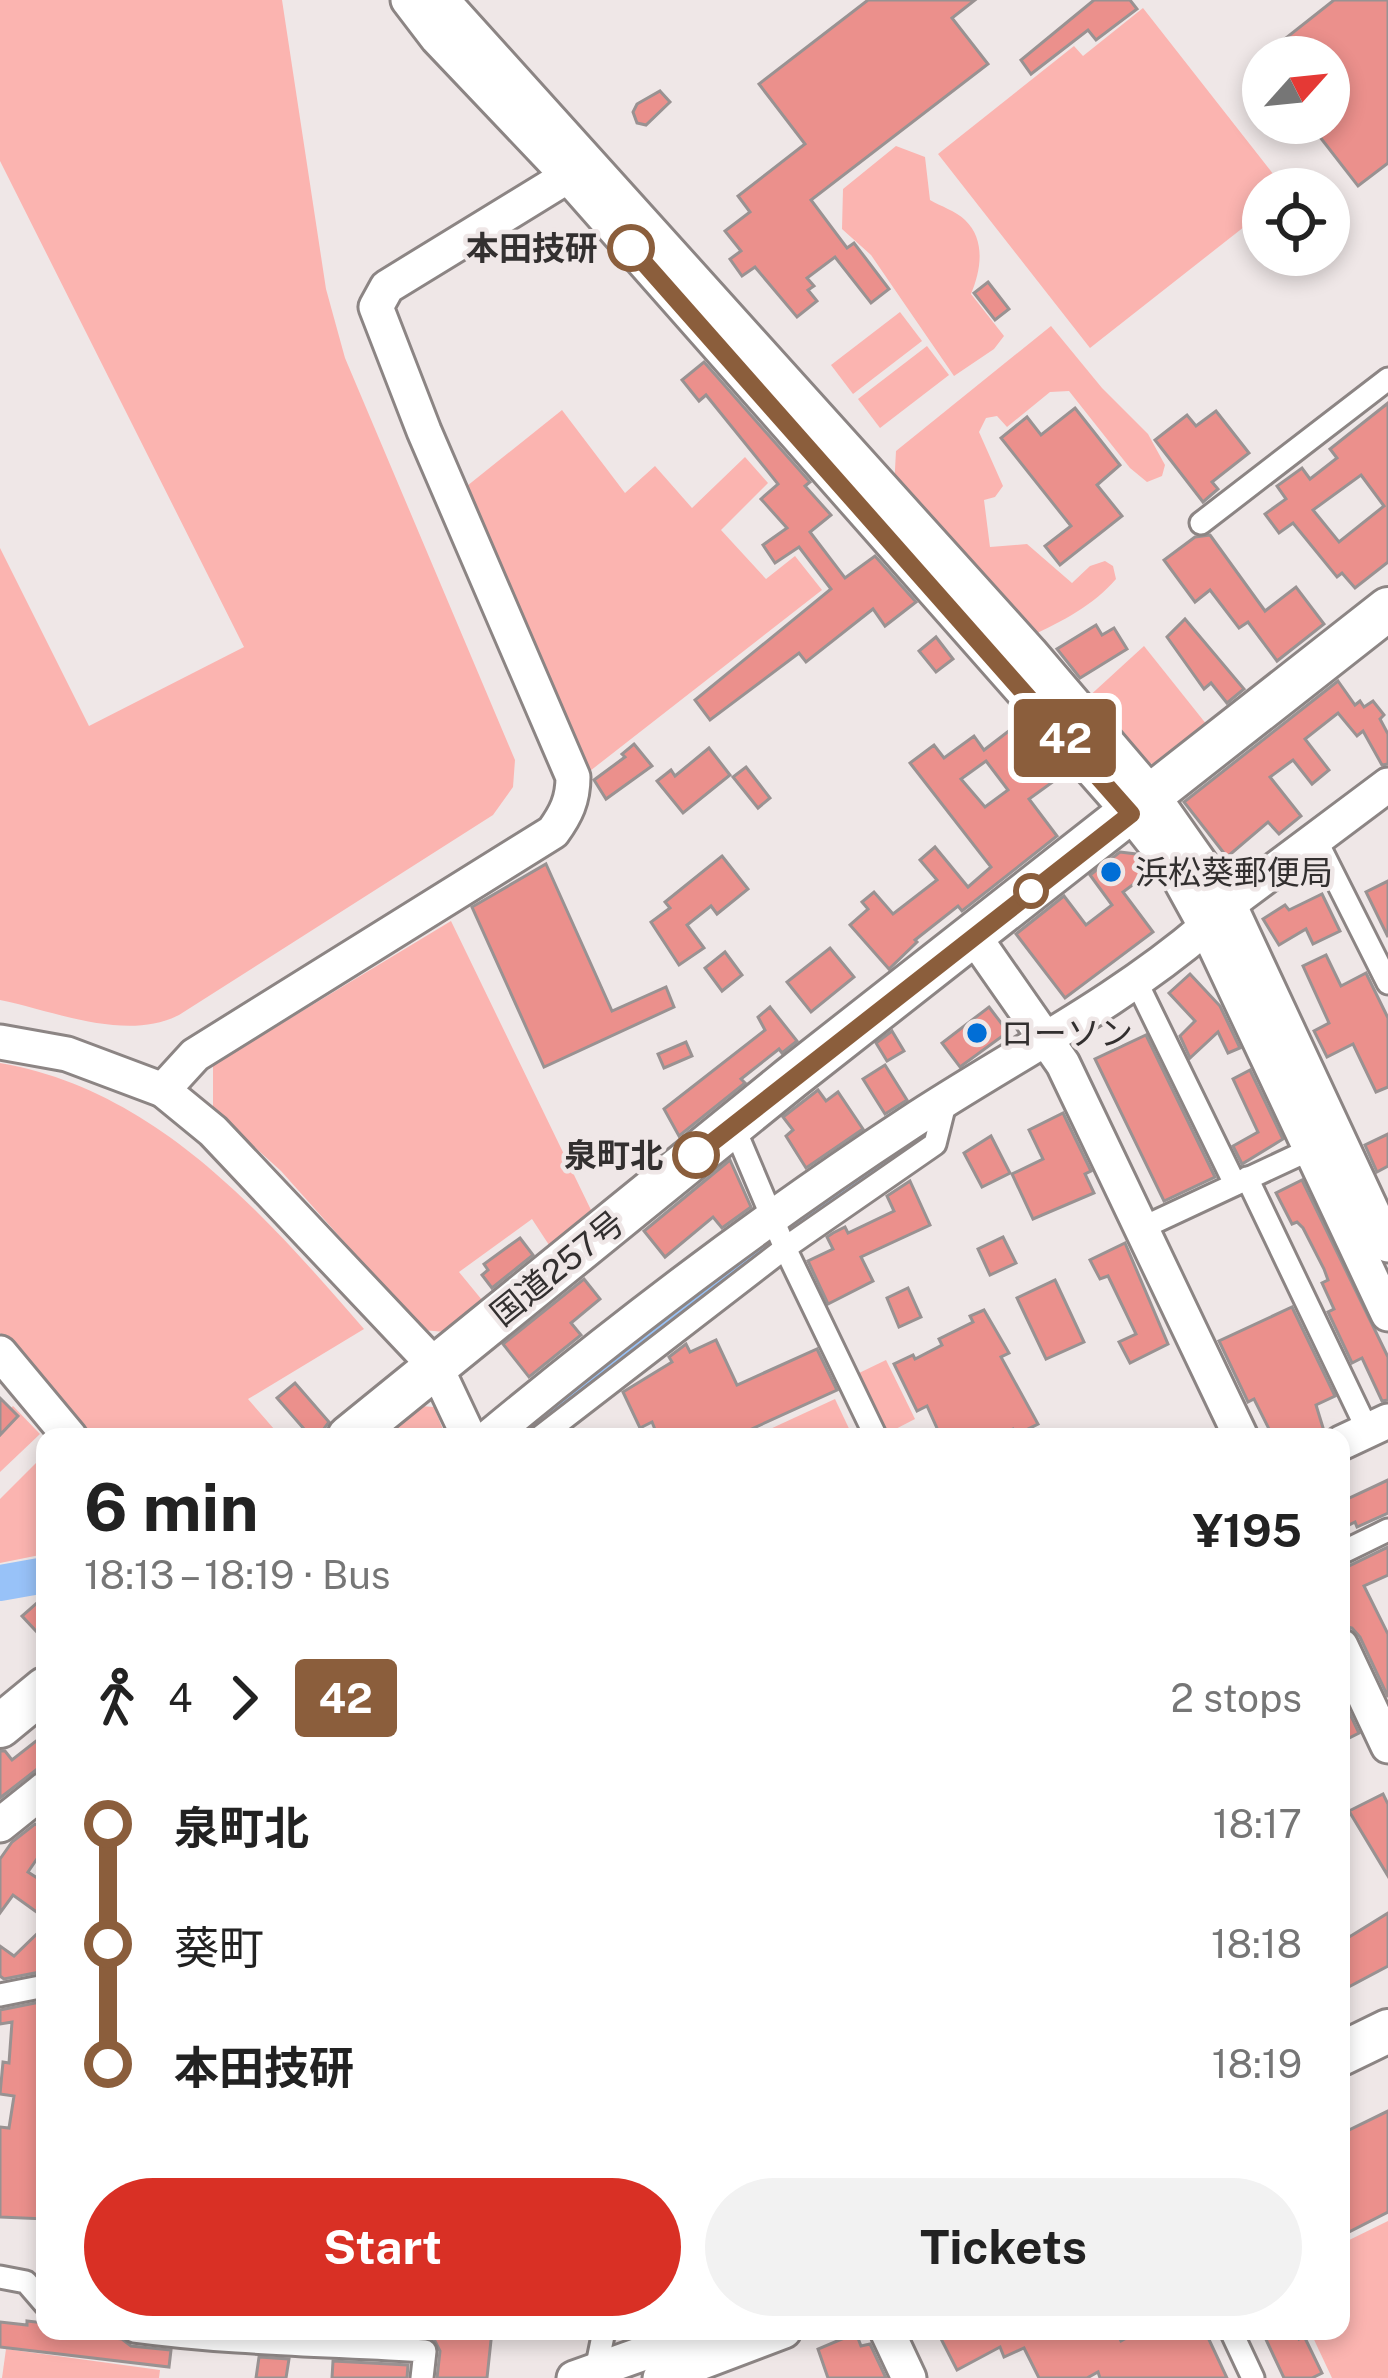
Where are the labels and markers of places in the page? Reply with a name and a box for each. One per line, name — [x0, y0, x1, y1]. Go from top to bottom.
marker: 本田技研 — [609, 226, 653, 270]
place label: 本田技研 — [466, 229, 598, 267]
place label: 浜松葵郵便局 — [1135, 853, 1333, 891]
marker: 浜松葵郵便局 — [1098, 859, 1124, 885]
unlabelled marker — [1015, 875, 1047, 907]
place label: ローソン — [1001, 1014, 1133, 1052]
marker: ローソン — [964, 1020, 990, 1046]
marker: 泉町北 — [674, 1133, 718, 1177]
place label: 泉町北 — [564, 1136, 663, 1174]

